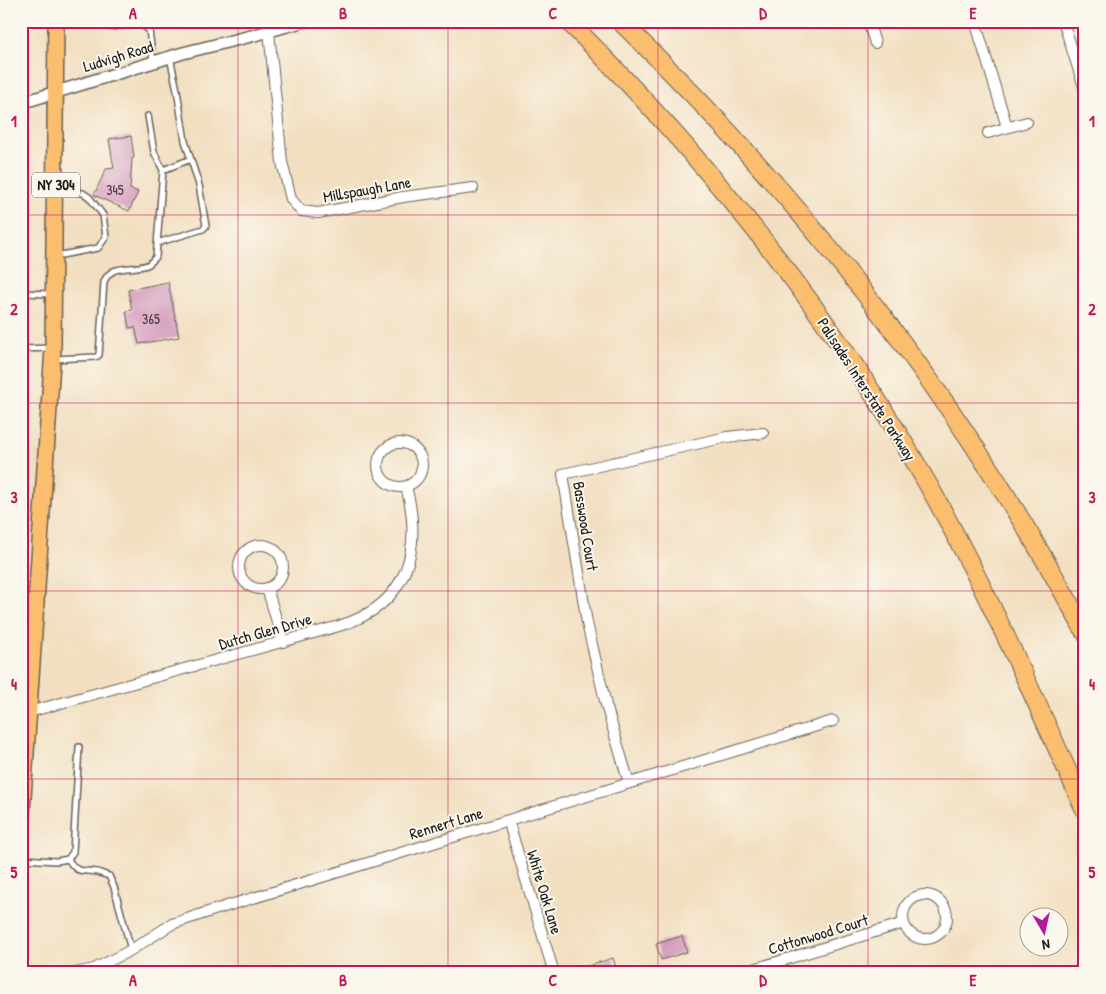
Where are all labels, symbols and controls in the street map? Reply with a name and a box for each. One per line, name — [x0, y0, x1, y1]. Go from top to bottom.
text: A — [129, 2, 137, 24]
text: B — [339, 2, 347, 24]
text: C — [549, 2, 558, 24]
text: D — [759, 2, 767, 24]
text: E — [969, 2, 977, 24]
street label: Ludvigh Road — [80, 35, 156, 77]
text: 1 — [11, 110, 17, 132]
text: 1 — [1089, 110, 1095, 132]
street label: Millspaugh Lane — [321, 170, 413, 208]
road number: NY 304 — [32, 172, 80, 198]
house number: 345 — [106, 180, 124, 199]
text: 2 — [10, 298, 18, 320]
text: 2 — [1088, 298, 1096, 320]
house number: 365 — [142, 309, 160, 328]
street label: Palisades Interstate Parkway — [812, 313, 922, 465]
street label: Basswood Court — [568, 480, 604, 573]
text: 3 — [10, 486, 18, 508]
text: 3 — [1088, 486, 1096, 508]
street label: Dutch Glen Drive — [216, 607, 315, 655]
text: 4 — [11, 673, 17, 695]
text: 4 — [1089, 673, 1095, 695]
street label: Rennert Lane — [407, 801, 486, 845]
street label: White Oak Lane — [522, 847, 568, 937]
text: 5 — [11, 861, 18, 883]
text: 5 — [1089, 861, 1096, 883]
north arrow — [1018, 906, 1068, 956]
street label: Cottonwood Court — [765, 908, 871, 960]
text: N — [1040, 935, 1051, 955]
text: A — [129, 969, 137, 991]
text: B — [339, 969, 347, 991]
text: C — [549, 969, 558, 991]
text: D — [759, 969, 767, 991]
text: E — [969, 969, 977, 991]

